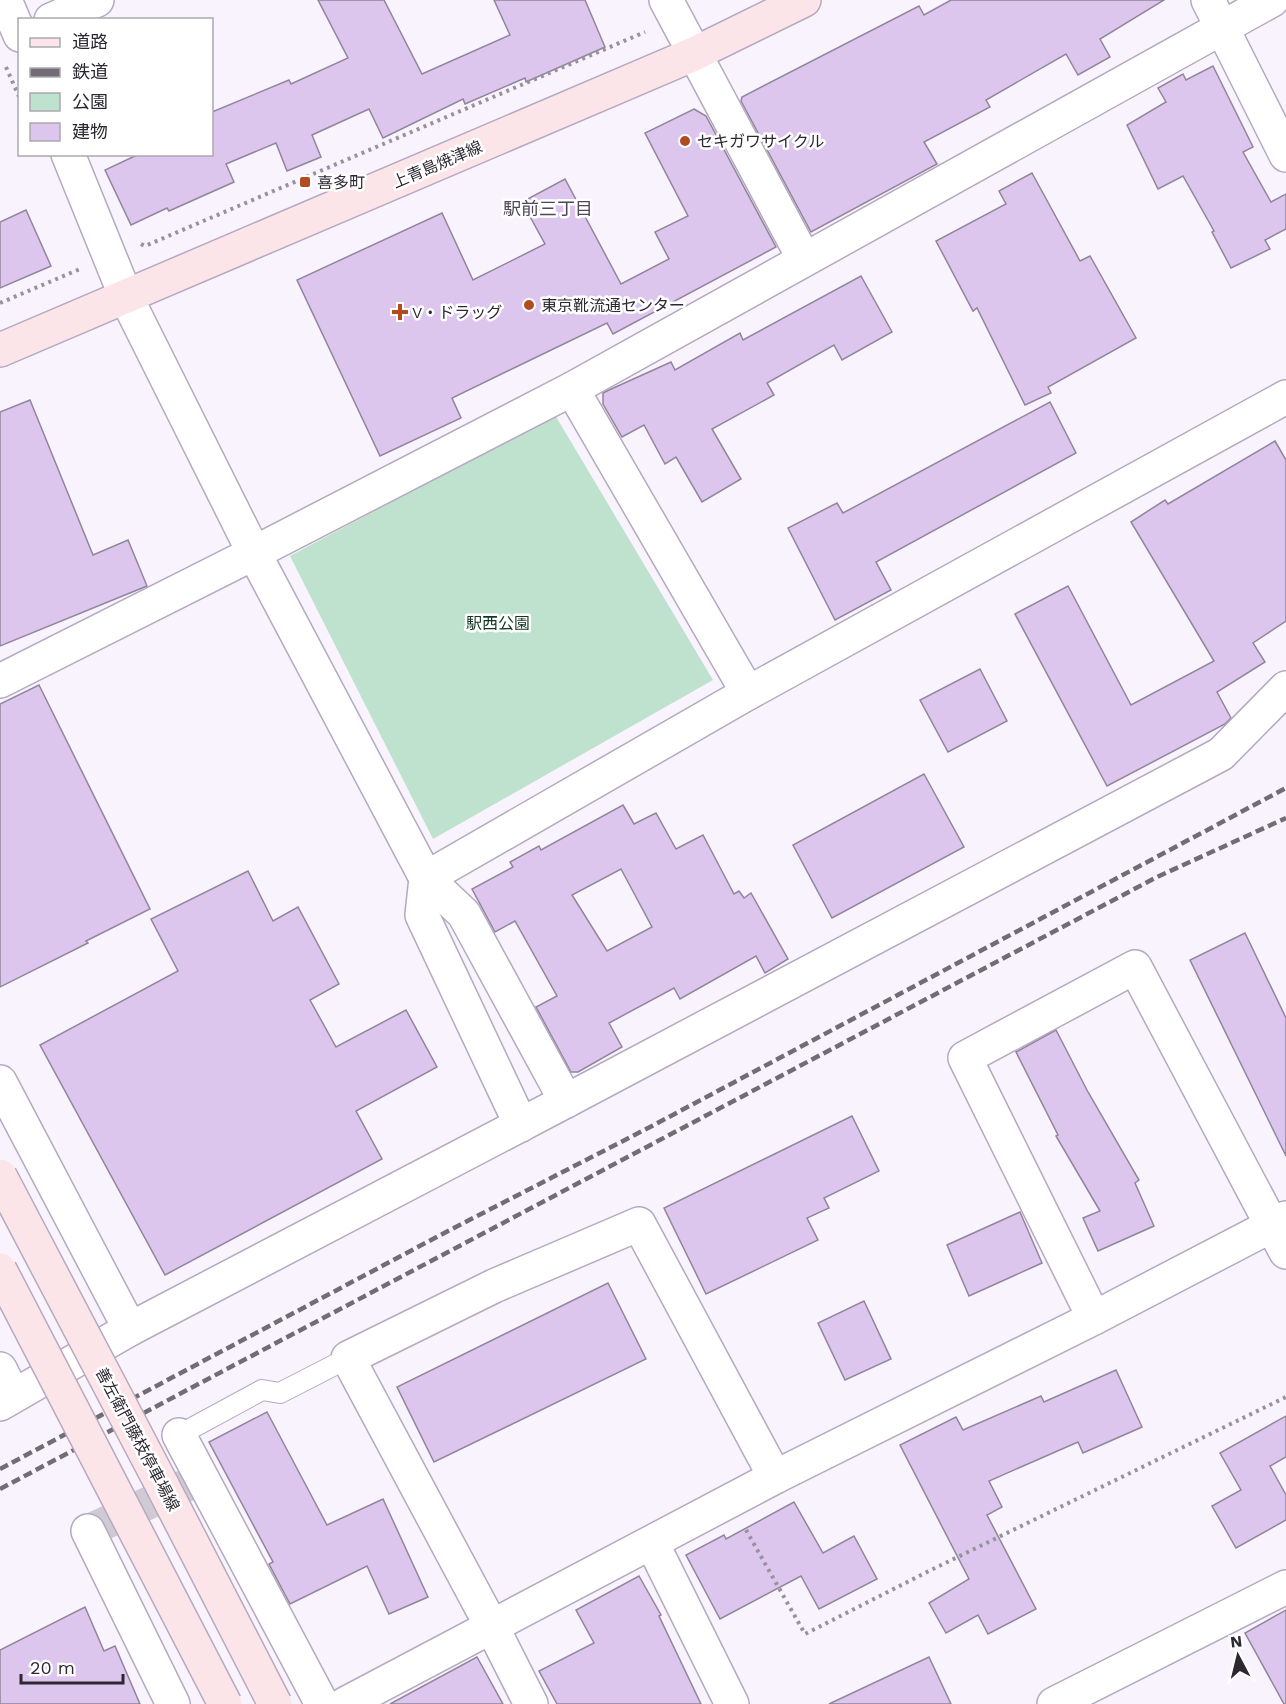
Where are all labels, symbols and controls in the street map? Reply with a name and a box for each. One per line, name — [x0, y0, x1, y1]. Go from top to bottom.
legend — [18, 18, 213, 156]
text: 道路 — [72, 31, 108, 52]
text: 鉄道 — [72, 61, 108, 82]
text: 公園 — [72, 91, 108, 112]
text: 建物 — [72, 121, 108, 142]
place label: セキガワサイクル — [697, 132, 824, 151]
marker: セキガワサイクル — [678, 134, 692, 148]
street label: 上青島焼津線 — [389, 137, 485, 192]
place label: 喜多町 — [317, 173, 365, 192]
marker: 喜多町 — [298, 175, 312, 189]
district label: 駅前三丁目 — [503, 198, 593, 219]
place label: 東京靴流通センター — [541, 296, 685, 315]
marker: 東京靴流通センター — [522, 298, 536, 312]
place label: V・ドラッグ — [412, 303, 502, 322]
marker: V・ドラッグ — [393, 305, 407, 319]
park label: 駅西公園 — [466, 614, 530, 633]
street label: 善左衛門藤枝停車場線 — [92, 1364, 184, 1514]
north arrow — [1208, 1626, 1268, 1686]
text: N — [1229, 1631, 1243, 1652]
scale bar — [21, 1647, 123, 1685]
text: 20 m — [30, 1657, 75, 1678]

